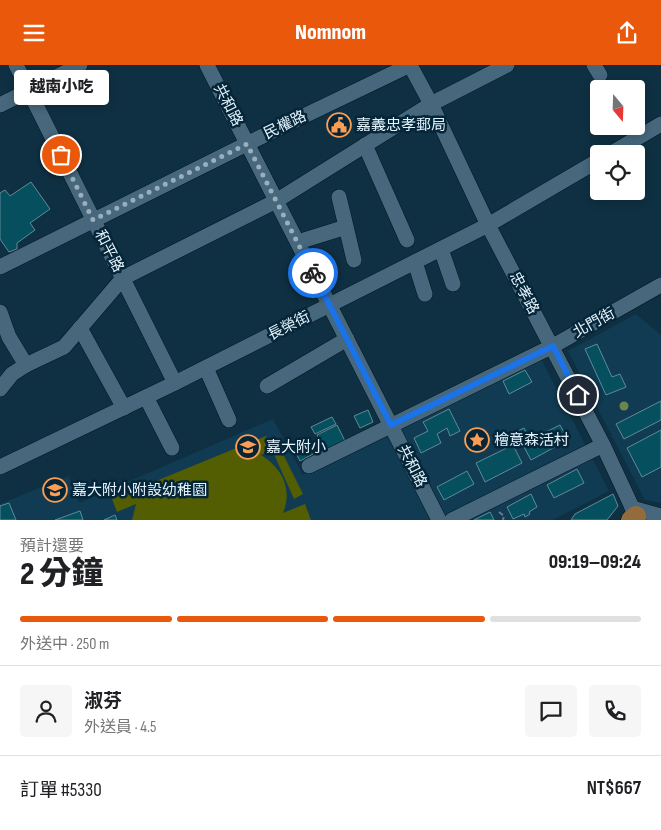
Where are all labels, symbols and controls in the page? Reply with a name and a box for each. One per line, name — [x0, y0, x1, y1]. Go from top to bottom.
icon: menu — [20, 19, 48, 47]
text: Nomnom — [295, 19, 366, 46]
icon: share — [613, 19, 641, 47]
callout: 越南小吃 — [13, 70, 108, 105]
text: 越南小吃 — [29, 78, 94, 97]
north arrow — [590, 80, 645, 135]
map controls — [590, 80, 645, 200]
street label: 共和路 — [209, 81, 247, 129]
street label: 民權路 — [261, 107, 309, 143]
public building icon: 嘉義忠孝郵局 — [326, 112, 352, 138]
place label: 嘉義忠孝郵局 — [356, 116, 446, 135]
pin — [40, 134, 82, 176]
icon: bag — [47, 141, 75, 169]
button: locate — [590, 145, 645, 200]
street label: 和平路 — [90, 227, 128, 275]
courier — [288, 248, 338, 298]
icon: bike — [299, 259, 327, 287]
street label: 忠孝路 — [505, 269, 543, 317]
street label: 北門街 — [570, 304, 618, 342]
street label: 長榮街 — [265, 307, 313, 345]
pin — [557, 374, 599, 416]
icon: home — [564, 381, 592, 409]
place icon: 檜意森活村 — [464, 427, 490, 453]
place label: 檜意森活村 — [494, 431, 569, 450]
school or university icon: 嘉大附小 — [235, 434, 261, 460]
place label: 嘉大附小 — [266, 438, 326, 457]
street label: 共和路 — [393, 442, 431, 490]
school or university icon: 嘉大附小附設幼稚園 — [42, 477, 68, 503]
place label: 嘉大附小附設幼稚園 — [72, 481, 207, 500]
text: 預計還要 — [20, 537, 84, 556]
text: 09:19–09:24 — [549, 551, 641, 574]
text: 2 分鐘 — [20, 555, 103, 594]
text: 外送中 · 250 m — [20, 635, 109, 654]
button: person — [20, 685, 72, 737]
button: chat — [525, 685, 577, 737]
button: phone — [589, 685, 641, 737]
text: 淑芬 — [84, 690, 122, 713]
text: 外送員 · 4.5 — [84, 718, 156, 737]
text: NT$667 — [587, 777, 641, 800]
text: 訂單 #5330 — [20, 779, 102, 802]

